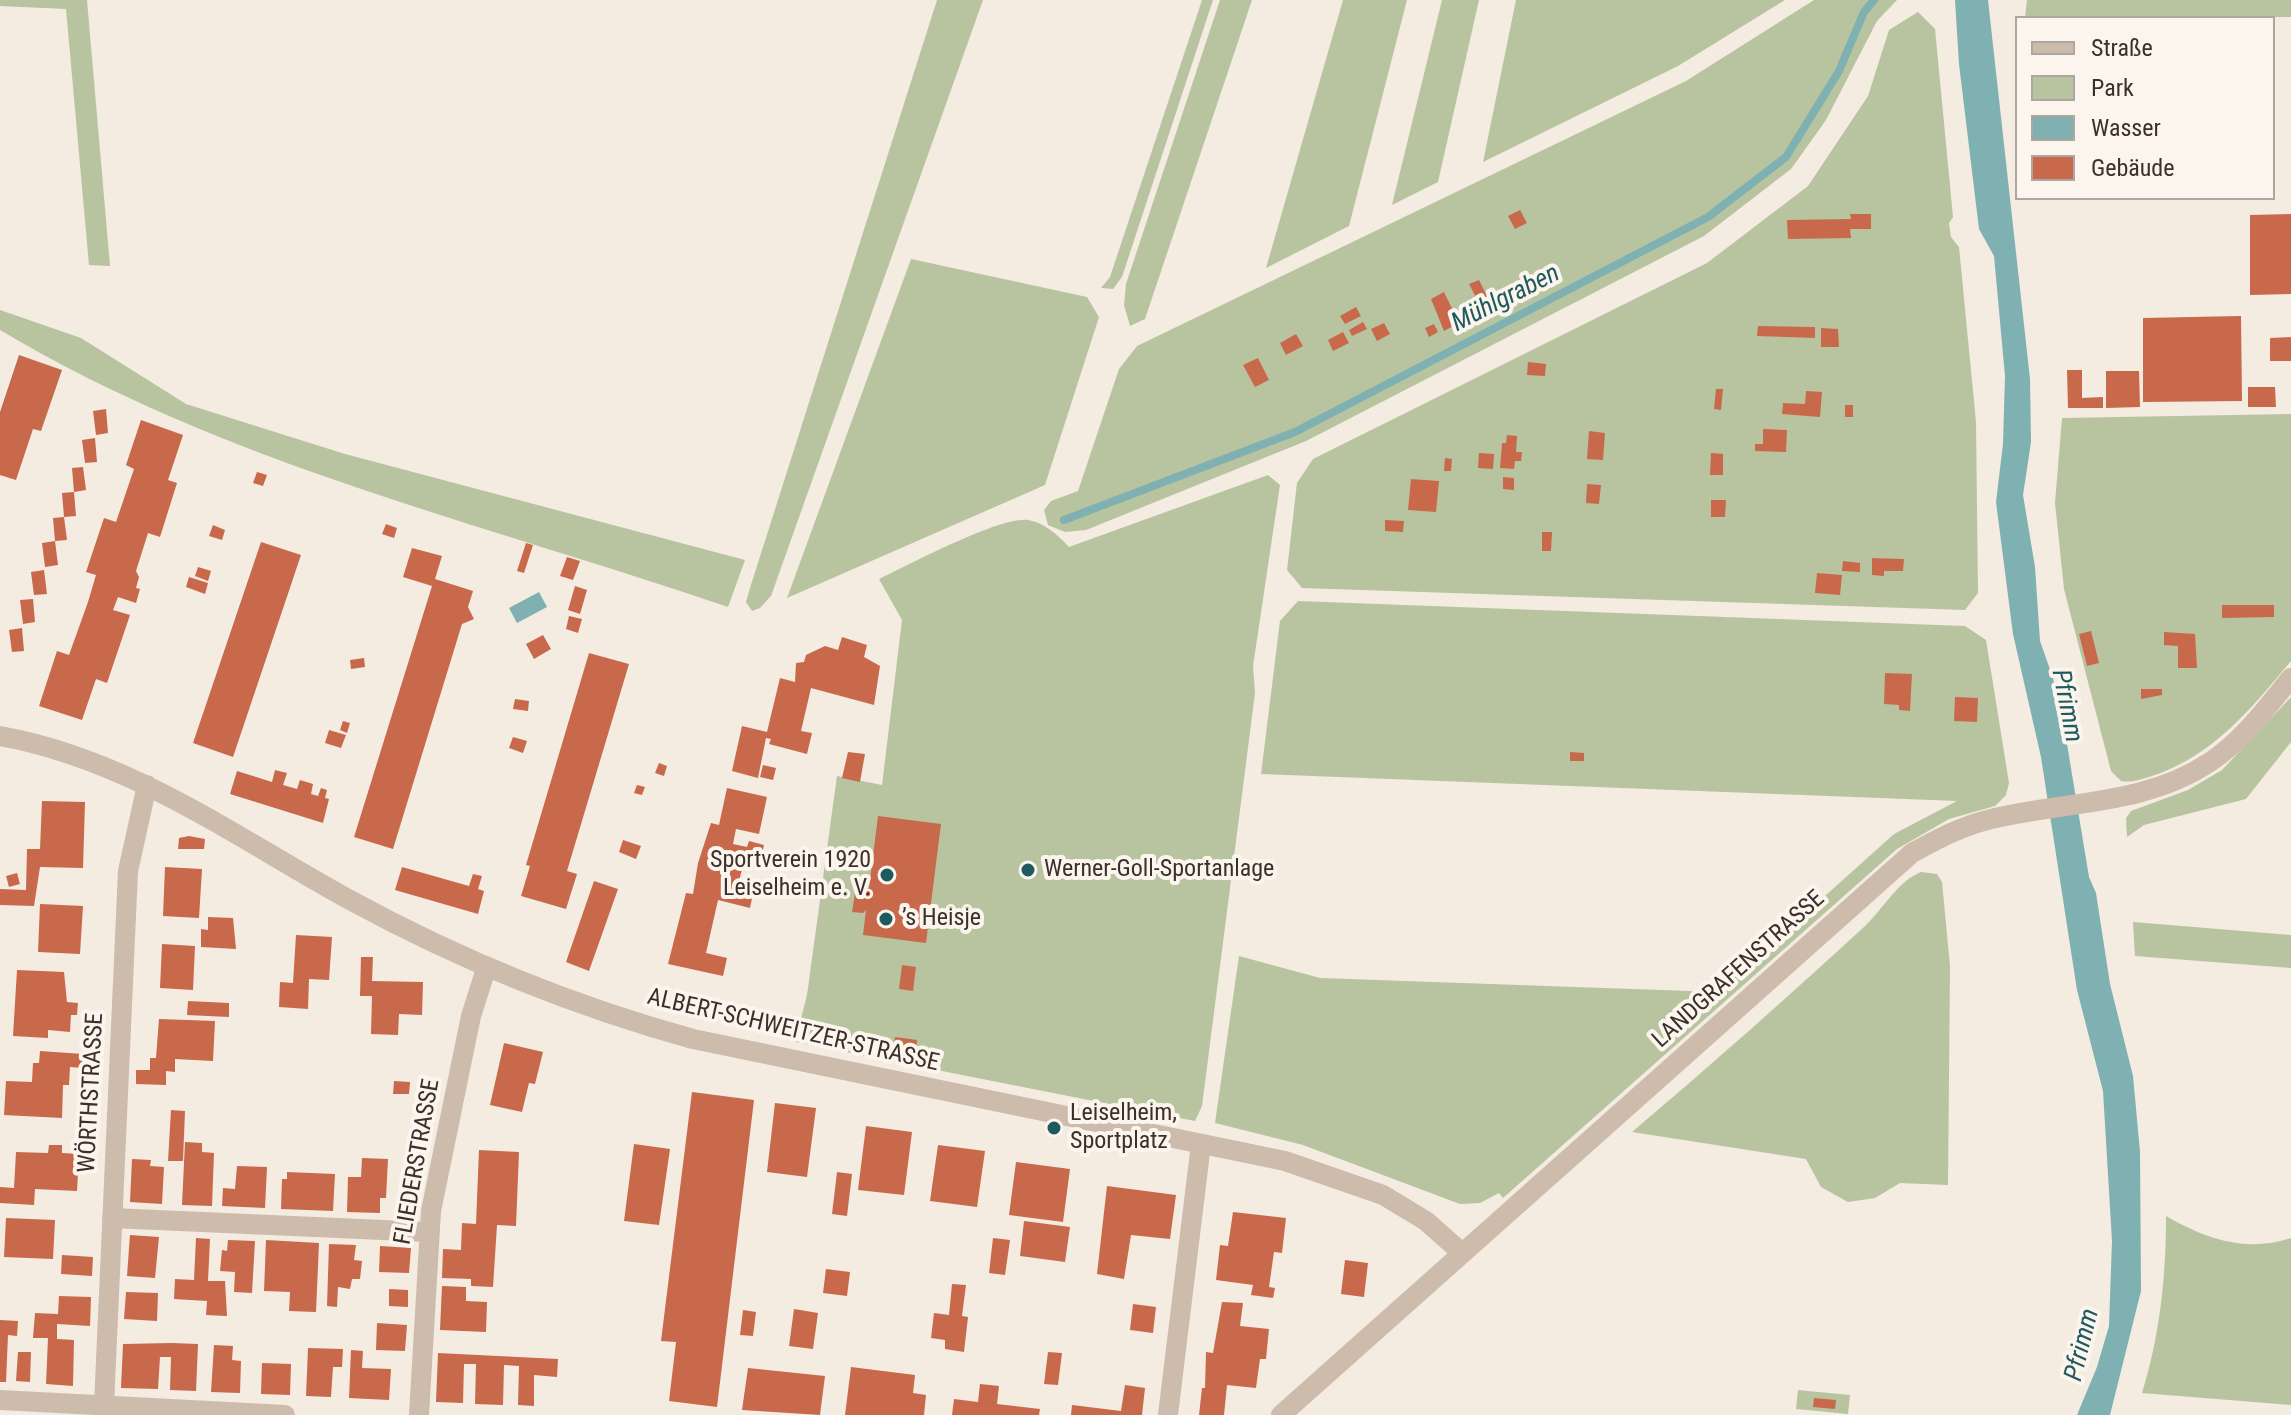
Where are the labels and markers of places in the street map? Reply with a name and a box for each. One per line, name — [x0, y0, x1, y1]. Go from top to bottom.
place label: Sportverein 1920 Leiselheim e. V. — [710, 847, 871, 903]
place label: Werner-Goll-Sportanlage — [1044, 856, 1274, 884]
marker: Werner-Goll-Sportanlage — [1019, 861, 1037, 879]
marker: Sportverein 1920 Leiselheim e. V. — [878, 866, 896, 884]
place label: ’s Heisje — [902, 905, 981, 933]
marker: ’s Heisje — [877, 910, 895, 928]
place label: Leiselheim, Sportplatz — [1070, 1100, 1177, 1156]
marker: Leiselheim, Sportplatz — [1045, 1119, 1063, 1137]

